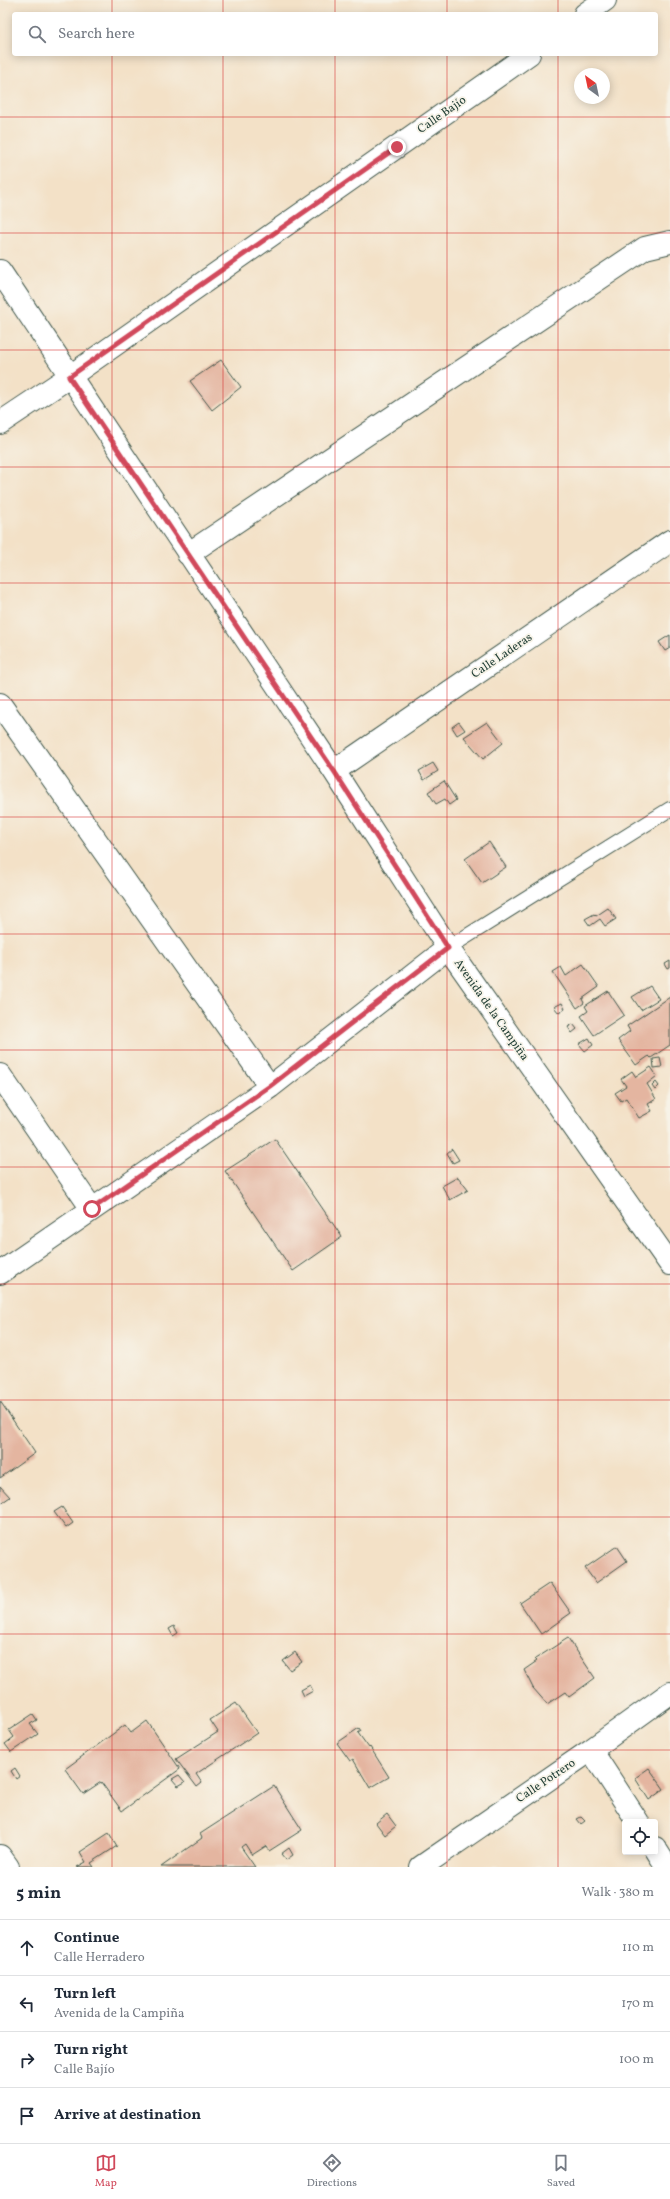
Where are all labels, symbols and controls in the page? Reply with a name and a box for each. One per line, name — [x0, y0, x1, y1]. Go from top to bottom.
search box — [12, 12, 658, 56]
icon: search — [26, 23, 48, 45]
text: Search here — [58, 24, 135, 45]
north arrow — [574, 68, 610, 104]
street label: Calle Bajío — [415, 92, 469, 138]
route end — [388, 138, 406, 156]
street label: Calle Laderas — [468, 630, 536, 682]
street label: Avenida de la Campiña — [450, 956, 532, 1064]
route start — [83, 1200, 101, 1218]
street label: Calle Potrero — [513, 1755, 579, 1807]
map controls — [622, 1819, 658, 1855]
button: locate — [622, 1819, 658, 1855]
text: 5 min — [16, 1882, 61, 1905]
text: Walk · 380 m — [581, 1884, 654, 1902]
text: Continue — [54, 1928, 119, 1949]
icon: ahead — [16, 1937, 38, 1959]
text: 110 m — [622, 1939, 654, 1957]
text: Calle Herradero — [54, 1949, 145, 1967]
text: Turn left — [54, 1984, 116, 2005]
icon: left — [16, 1993, 38, 2015]
text: 170 m — [621, 1995, 654, 2013]
text: Avenida de la Campiña — [54, 2005, 184, 2023]
text: Turn right — [54, 2040, 128, 2061]
icon: right — [16, 2049, 38, 2071]
text: 100 m — [619, 2051, 654, 2069]
text: Calle Bajío — [54, 2061, 115, 2079]
icon: arrive — [16, 2105, 38, 2127]
text: Arrive at destination — [54, 2105, 201, 2126]
tab: Map — [95, 2152, 117, 2191]
tab: Directions — [307, 2152, 357, 2191]
tab: Saved — [547, 2152, 575, 2191]

